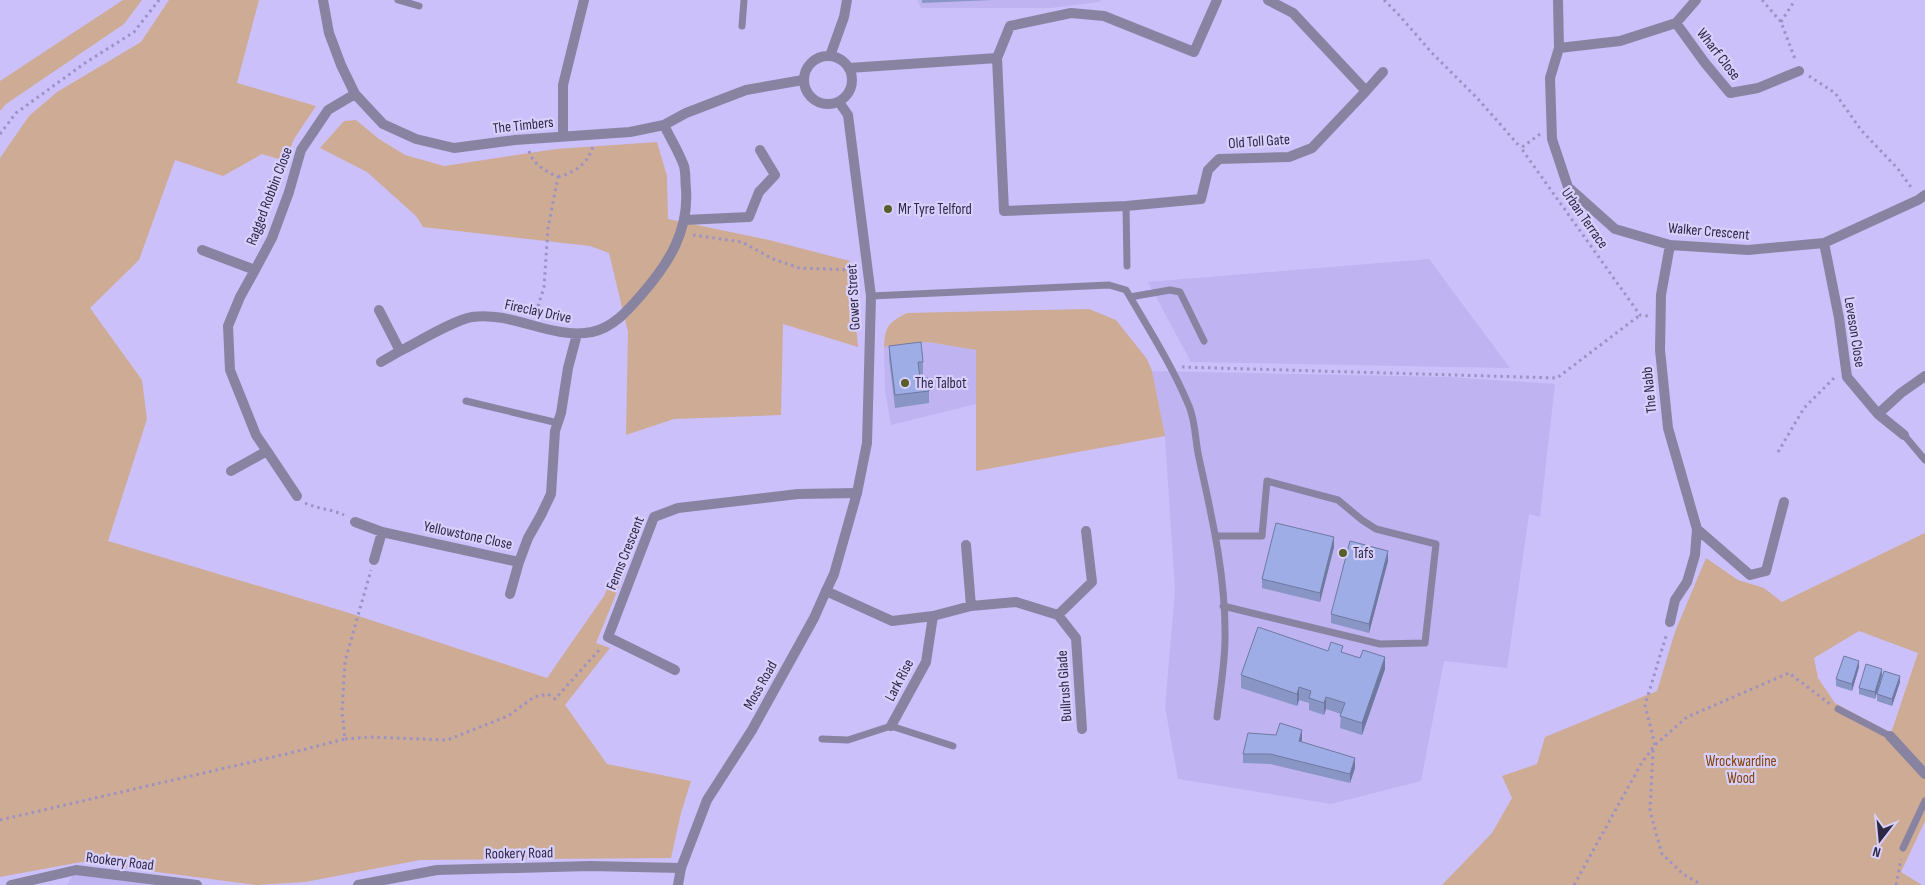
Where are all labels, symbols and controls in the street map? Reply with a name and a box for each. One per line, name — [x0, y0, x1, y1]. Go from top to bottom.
street label: Wharf Close — [1692, 24, 1745, 84]
street label: The Timbers — [492, 113, 554, 138]
street label: Old Toll Gate — [1228, 130, 1291, 153]
street label: Ragged Robbin Close — [242, 144, 297, 248]
street label: Urban Terrace — [1557, 184, 1612, 252]
place label: Mr Tyre Telford — [898, 200, 972, 219]
marker: Mr Tyre Telford — [882, 203, 894, 215]
street label: Walker Crescent — [1667, 218, 1751, 245]
street label: Gower Street — [842, 263, 865, 331]
street label: Fireclay Drive — [503, 295, 573, 328]
street label: Leveson Close — [1840, 295, 1869, 369]
street label: The Nabb — [1638, 366, 1661, 414]
place label: The Talbot — [915, 374, 967, 393]
marker: The Talbot — [899, 377, 911, 389]
street label: Fenns Crescent — [602, 513, 649, 593]
street label: Yellowstone Close — [422, 517, 514, 554]
place label: Tafs — [1353, 544, 1374, 563]
marker: Tafs — [1337, 547, 1349, 559]
street label: Bullrush Glade — [1053, 650, 1076, 722]
street label: Lark Rise — [881, 656, 918, 705]
street label: Moss Road — [739, 657, 782, 713]
park label: Wrockwardine Wood — [1705, 752, 1777, 788]
north arrow — [1855, 815, 1905, 865]
street label: Rookery Road — [485, 843, 553, 864]
text: N — [1871, 843, 1882, 861]
street label: Rookery Road — [85, 848, 155, 875]

